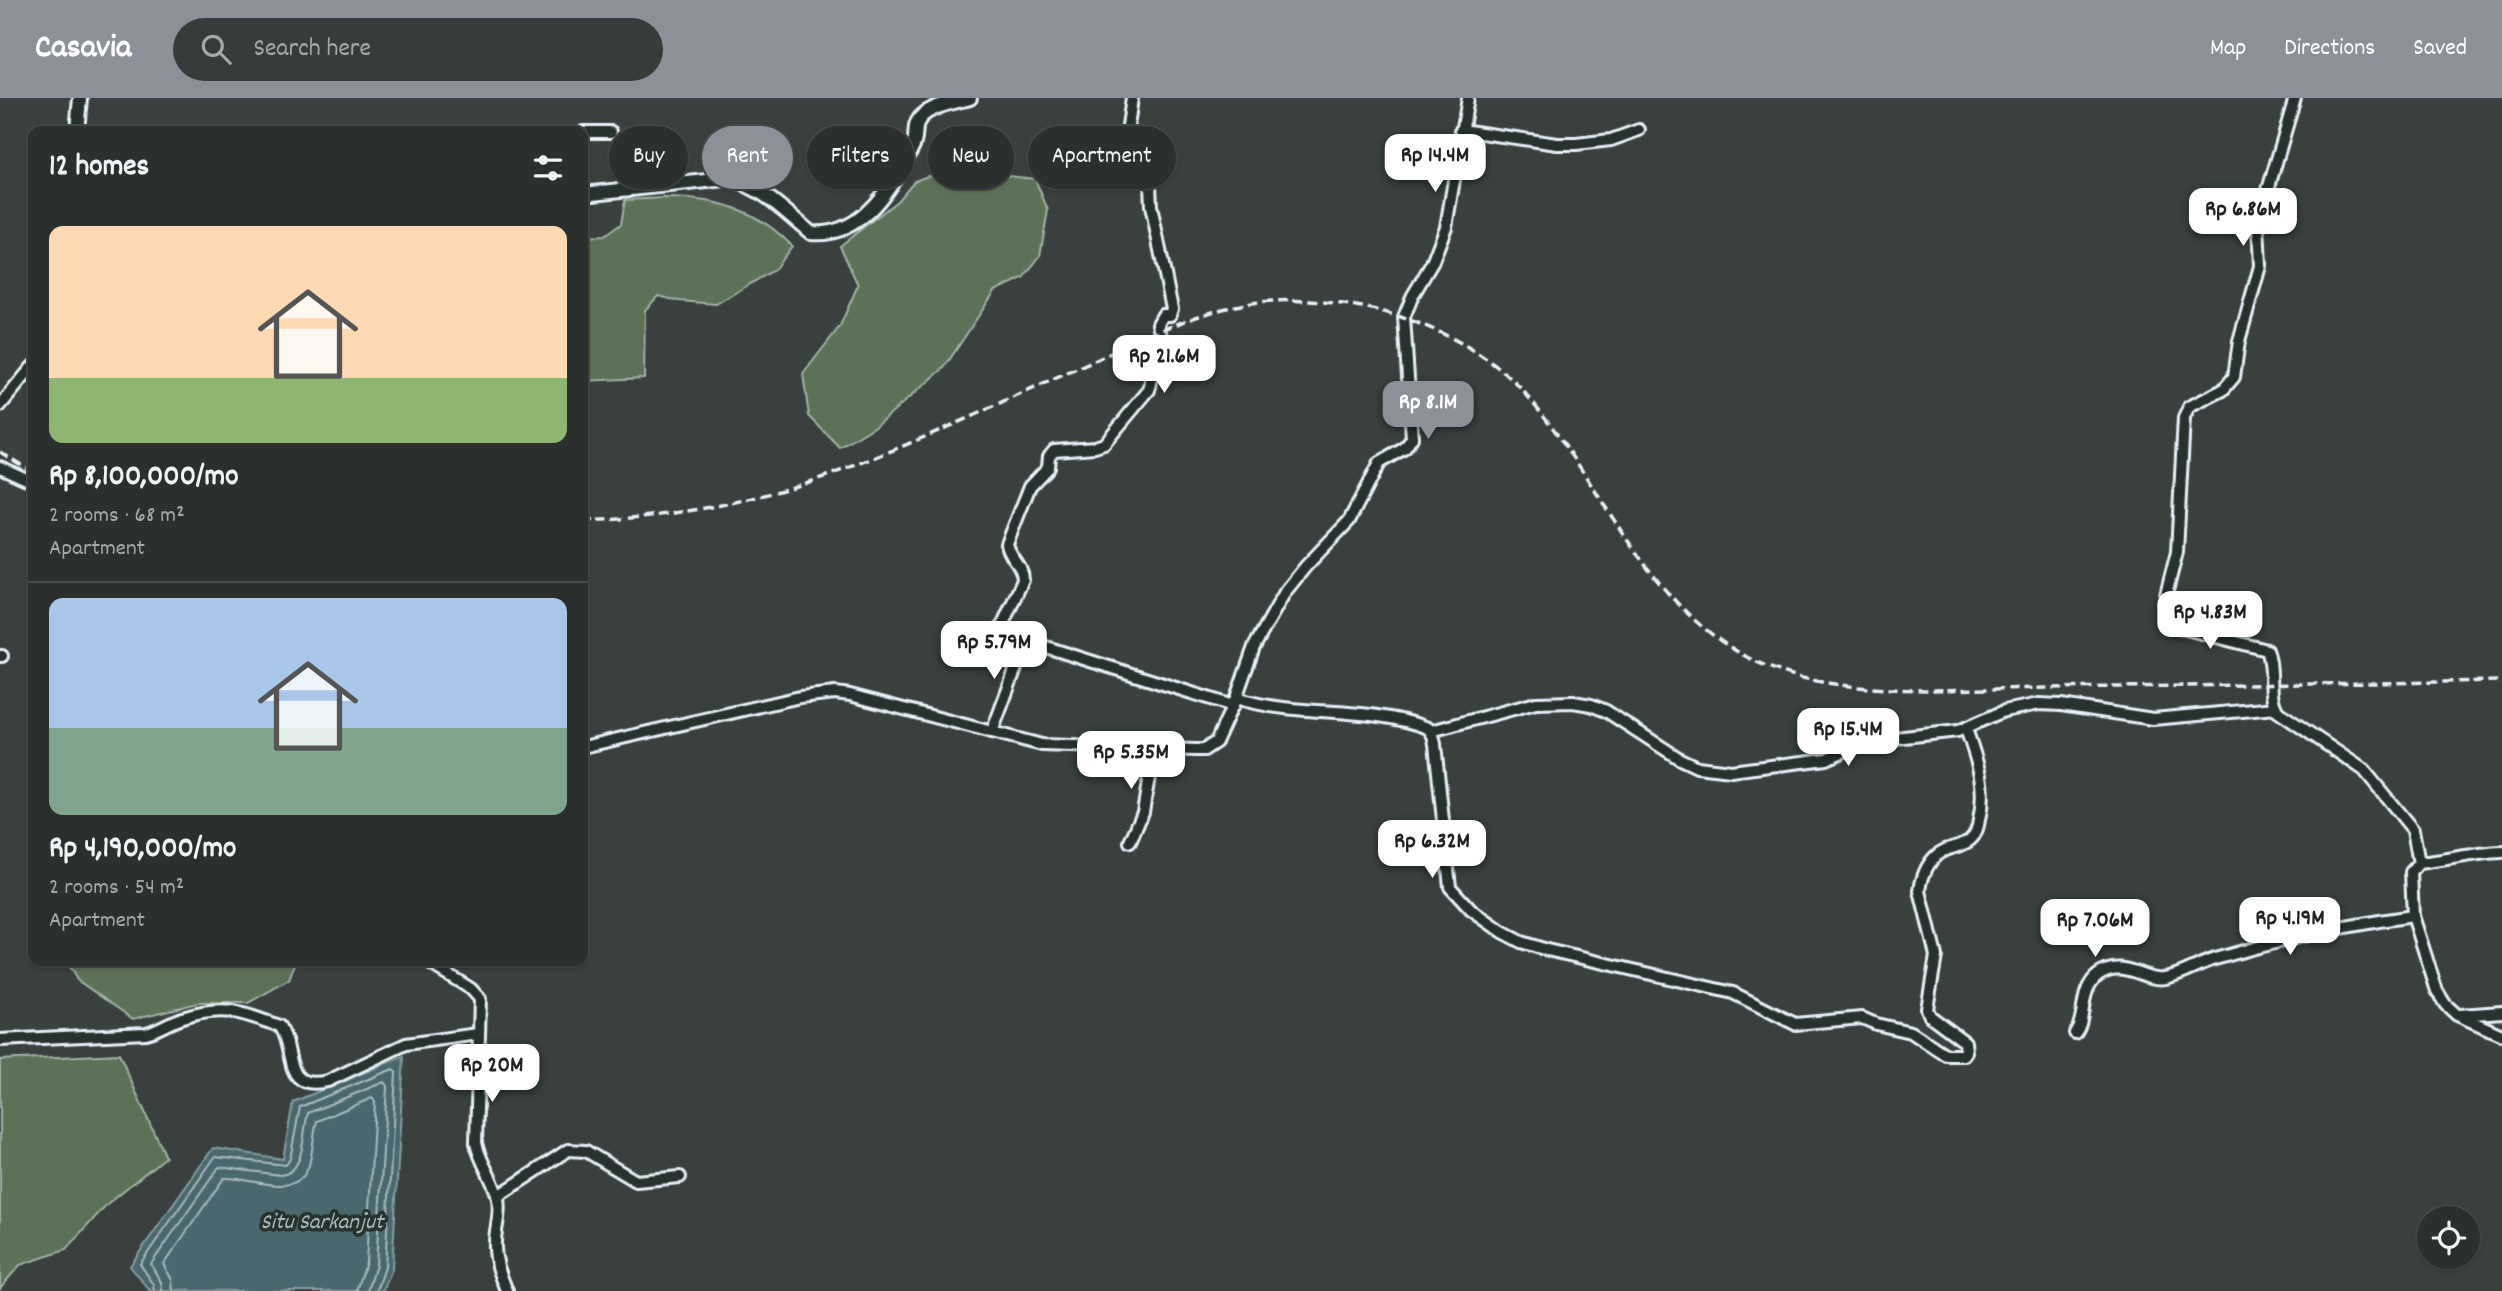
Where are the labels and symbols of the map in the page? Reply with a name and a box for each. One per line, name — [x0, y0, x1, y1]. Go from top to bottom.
pin: Rp 14.4M — [1363, 134, 1507, 194]
pin: Rp 6.86M — [2171, 188, 2315, 248]
pin: Rp 21.6M — [1092, 336, 1236, 395]
pin: Rp 8.1M — [1363, 382, 1493, 441]
pin: Rp 4.83M — [2138, 592, 2282, 651]
pin: Rp 5.79M — [922, 622, 1066, 681]
pin: Rp 15.4M — [1776, 708, 1920, 768]
pin: Rp 5.35M — [1059, 732, 1203, 791]
pin: Rp 6.32M — [1360, 820, 1504, 880]
pin: Rp 4.19M — [2218, 898, 2362, 957]
pin: Rp 7.06M — [2023, 900, 2167, 959]
pin: Rp 20M — [435, 1044, 549, 1104]
water label: Situ Sarkanjut — [261, 1207, 386, 1240]

